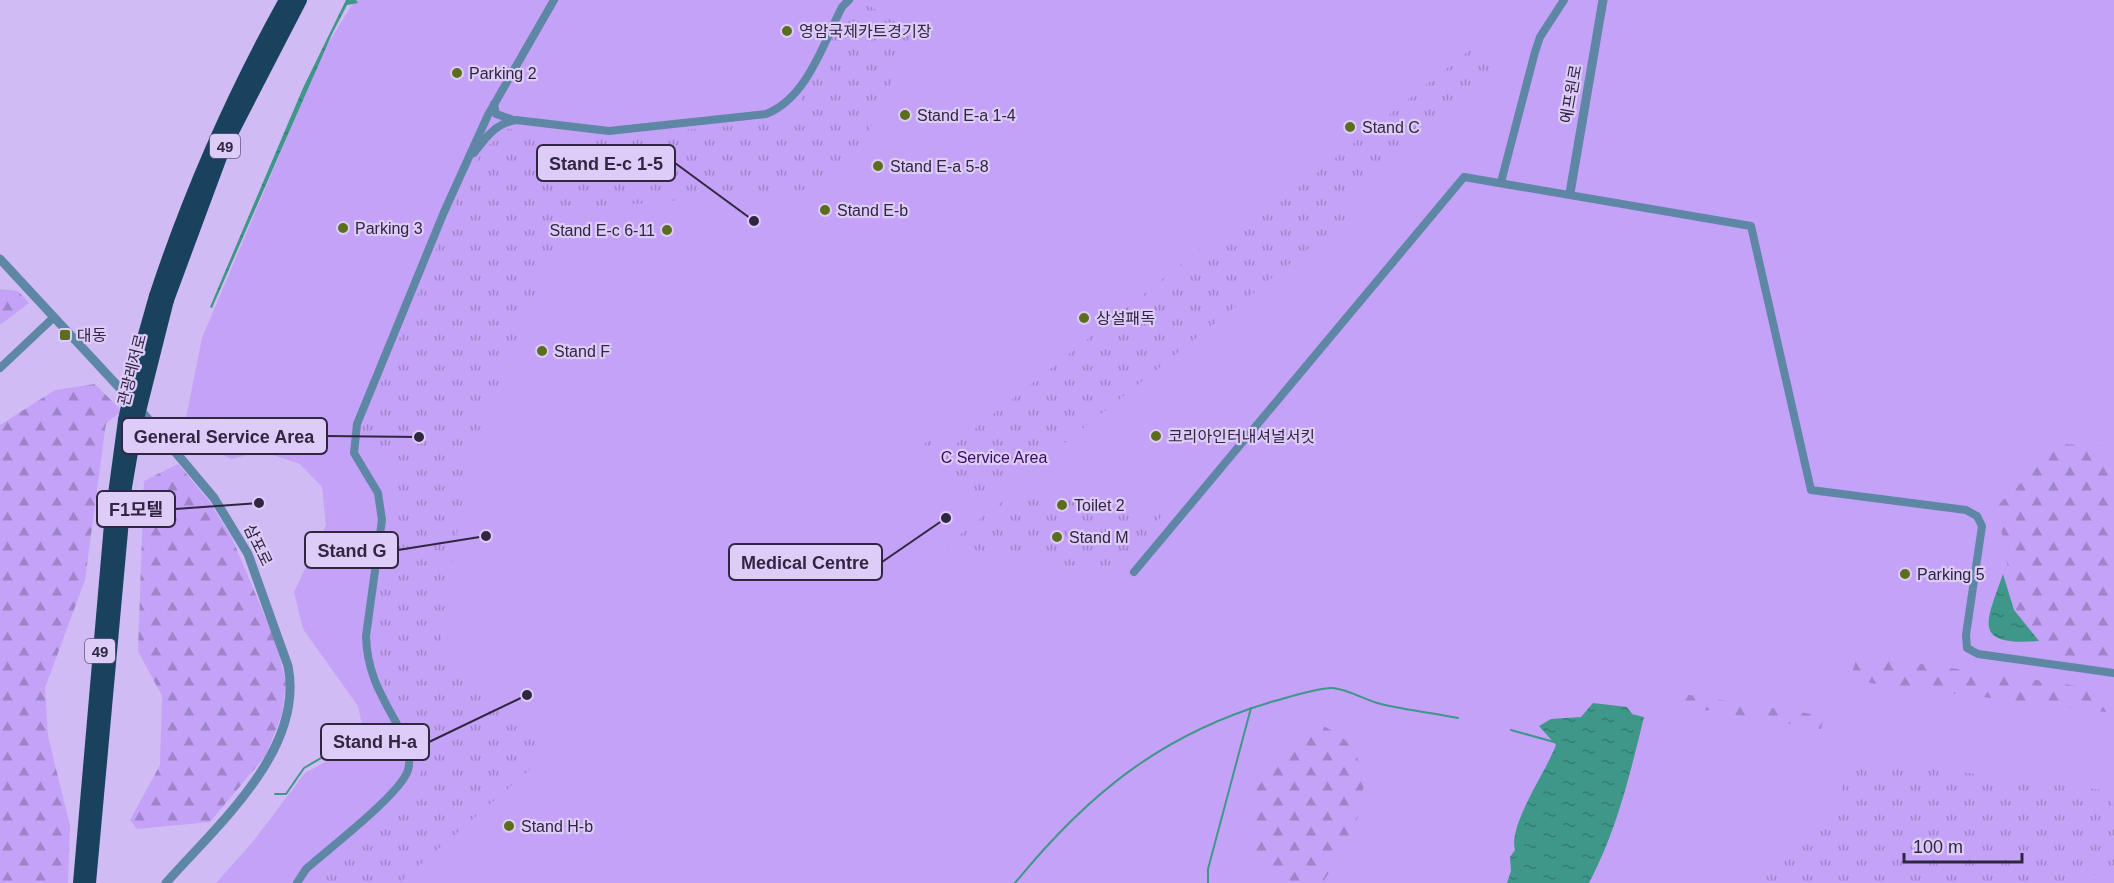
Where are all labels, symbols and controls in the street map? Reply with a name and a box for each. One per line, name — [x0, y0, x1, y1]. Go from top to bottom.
place label: 영암국제카트경기장 — [799, 23, 932, 40]
marker: 영암국제카트경기장 — [780, 24, 794, 38]
street label: 에프원로 — [1558, 63, 1585, 124]
place label: Parking 2 — [469, 65, 537, 82]
marker: Parking 2 — [450, 66, 464, 80]
place label: Stand E-a 1-4 — [917, 107, 1016, 124]
marker: Stand E-a 1-4 — [898, 108, 912, 122]
place label: Stand C — [1362, 119, 1420, 136]
marker: Stand C — [1343, 120, 1357, 134]
road number: 49 — [210, 134, 240, 158]
callout: Stand E-c 1-5 — [537, 145, 675, 181]
text: Stand E-c 1-5 — [549, 154, 663, 174]
place label: Stand E-a 5-8 — [890, 158, 989, 175]
marker: Stand E-a 5-8 — [871, 159, 885, 173]
place label: Stand E-b — [837, 202, 908, 219]
marker: Stand E-b — [818, 203, 832, 217]
place label: Parking 3 — [355, 220, 423, 237]
marker: Parking 3 — [336, 221, 350, 235]
place label: Stand E-c 6-11 — [549, 222, 655, 239]
marker: Stand E-c 6-11 — [660, 223, 674, 237]
place label: 상설패독 — [1096, 310, 1155, 327]
marker: 상설패독 — [1077, 311, 1091, 325]
place label: 대동 — [77, 327, 107, 344]
marker: 대동 — [58, 328, 72, 342]
street label: 관광레저로 — [115, 332, 149, 408]
place label: Stand F — [554, 343, 610, 360]
marker: Stand F — [535, 344, 549, 358]
callout: General Service Area — [122, 418, 327, 454]
text: General Service Area — [134, 427, 315, 447]
place label: 코리아인터내셔널서킷 — [1168, 428, 1315, 445]
marker: 코리아인터내셔널서킷 — [1149, 429, 1163, 443]
park label: C Service Area — [941, 449, 1047, 466]
callout: F1모텔 — [97, 491, 175, 527]
place label: Toilet 2 — [1074, 497, 1125, 514]
marker: Toilet 2 — [1055, 498, 1069, 512]
text: F1모텔 — [109, 500, 163, 520]
street label: 삼포로 — [241, 521, 275, 569]
place label: Stand M — [1069, 529, 1129, 546]
marker: Stand M — [1050, 530, 1064, 544]
callout: Stand G — [305, 532, 398, 568]
text: Stand G — [317, 541, 387, 561]
callout: Medical Centre — [729, 544, 882, 580]
text: Medical Centre — [741, 553, 869, 573]
place label: Parking 5 — [1917, 566, 1985, 583]
marker: Parking 5 — [1898, 567, 1912, 581]
road number: 49 — [85, 639, 115, 663]
callout: Stand H-a — [321, 724, 429, 760]
text: Stand H-a — [333, 732, 418, 752]
place label: Stand H-b — [521, 818, 593, 835]
marker: Stand H-b — [502, 819, 516, 833]
scale bar — [1904, 826, 2022, 864]
text: 100 m — [1913, 837, 1963, 857]

